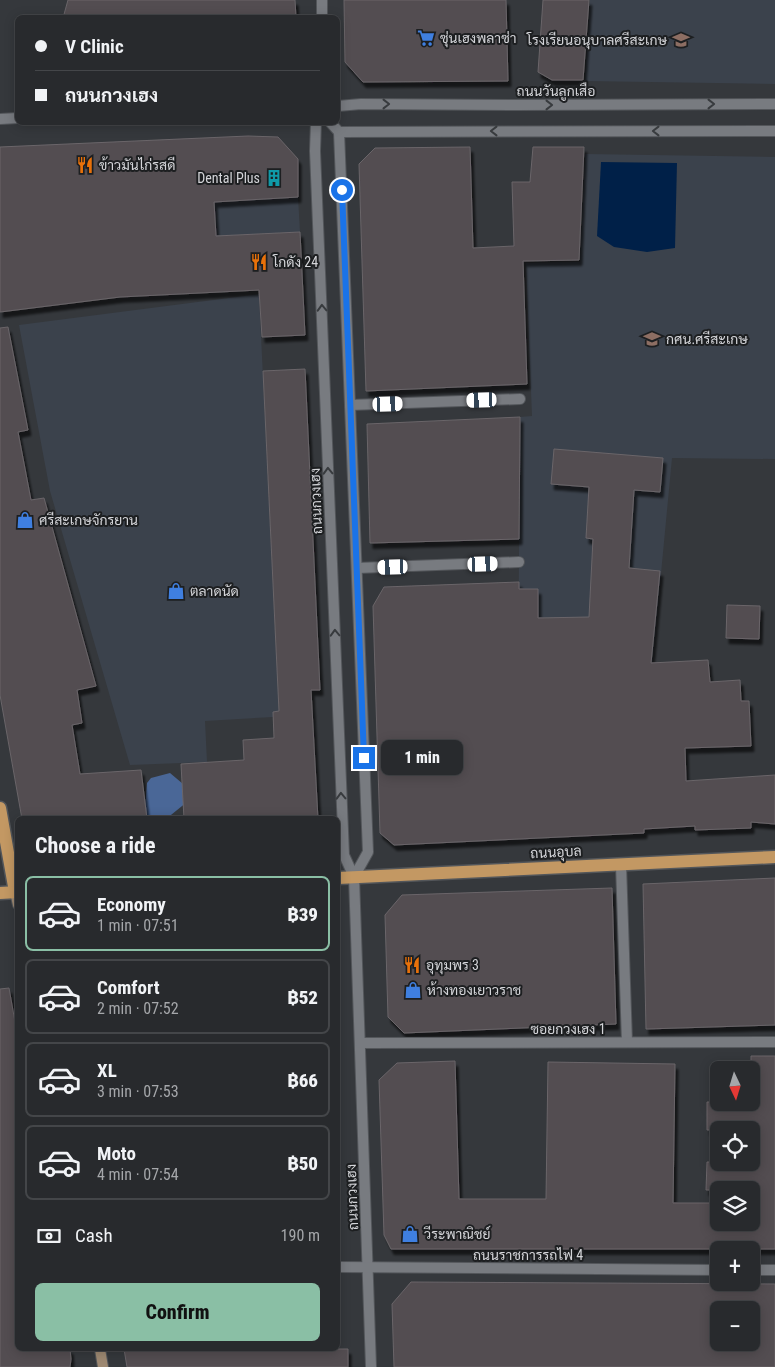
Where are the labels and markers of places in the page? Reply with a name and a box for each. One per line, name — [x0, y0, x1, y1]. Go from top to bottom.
supermarket icon: ซุ่นเฮงพลาซ่า — [416, 28, 436, 48]
place label: ซุ่นเฮงพลาซ่า — [440, 30, 517, 48]
school or university icon: โรงเรียนอนุบาลศรีสะเกษ — [671, 30, 691, 50]
place label: โรงเรียนอนุบาลศรีสะเกษ — [526, 31, 668, 50]
restaurant icon: ข้าวมันไก่รสดี — [75, 155, 95, 175]
place label: ข้าวมันไก่รสดี — [99, 156, 176, 173]
building icon: Dental Plus — [264, 168, 284, 188]
place label: Dental Plus — [197, 170, 260, 186]
restaurant icon: โกดัง 24 — [249, 252, 269, 272]
place label: โกดัง 24 — [272, 254, 318, 270]
school or university icon: กศน.ศรีสะเกษ — [642, 329, 662, 349]
place label: กศน.ศรีสะเกษ — [666, 330, 748, 347]
shop icon: ศรีสะเกษจักรยาน — [15, 510, 35, 530]
place label: ศรีสะเกษจักรยาน — [39, 511, 138, 528]
shop icon: ตลาดนัด — [166, 581, 186, 601]
place label: ตลาดนัด — [190, 583, 239, 599]
restaurant icon: อุทุมพร 3 — [402, 955, 422, 975]
place label: อุทุมพร 3 — [426, 957, 479, 975]
shop icon: ห้างทองเยาวราช — [403, 980, 423, 1000]
place label: ห้างทองเยาวราช — [427, 981, 521, 998]
shop icon: วีระพาณิชย์ — [400, 1224, 420, 1244]
place label: วีระพาณิชย์ — [423, 1225, 490, 1242]

